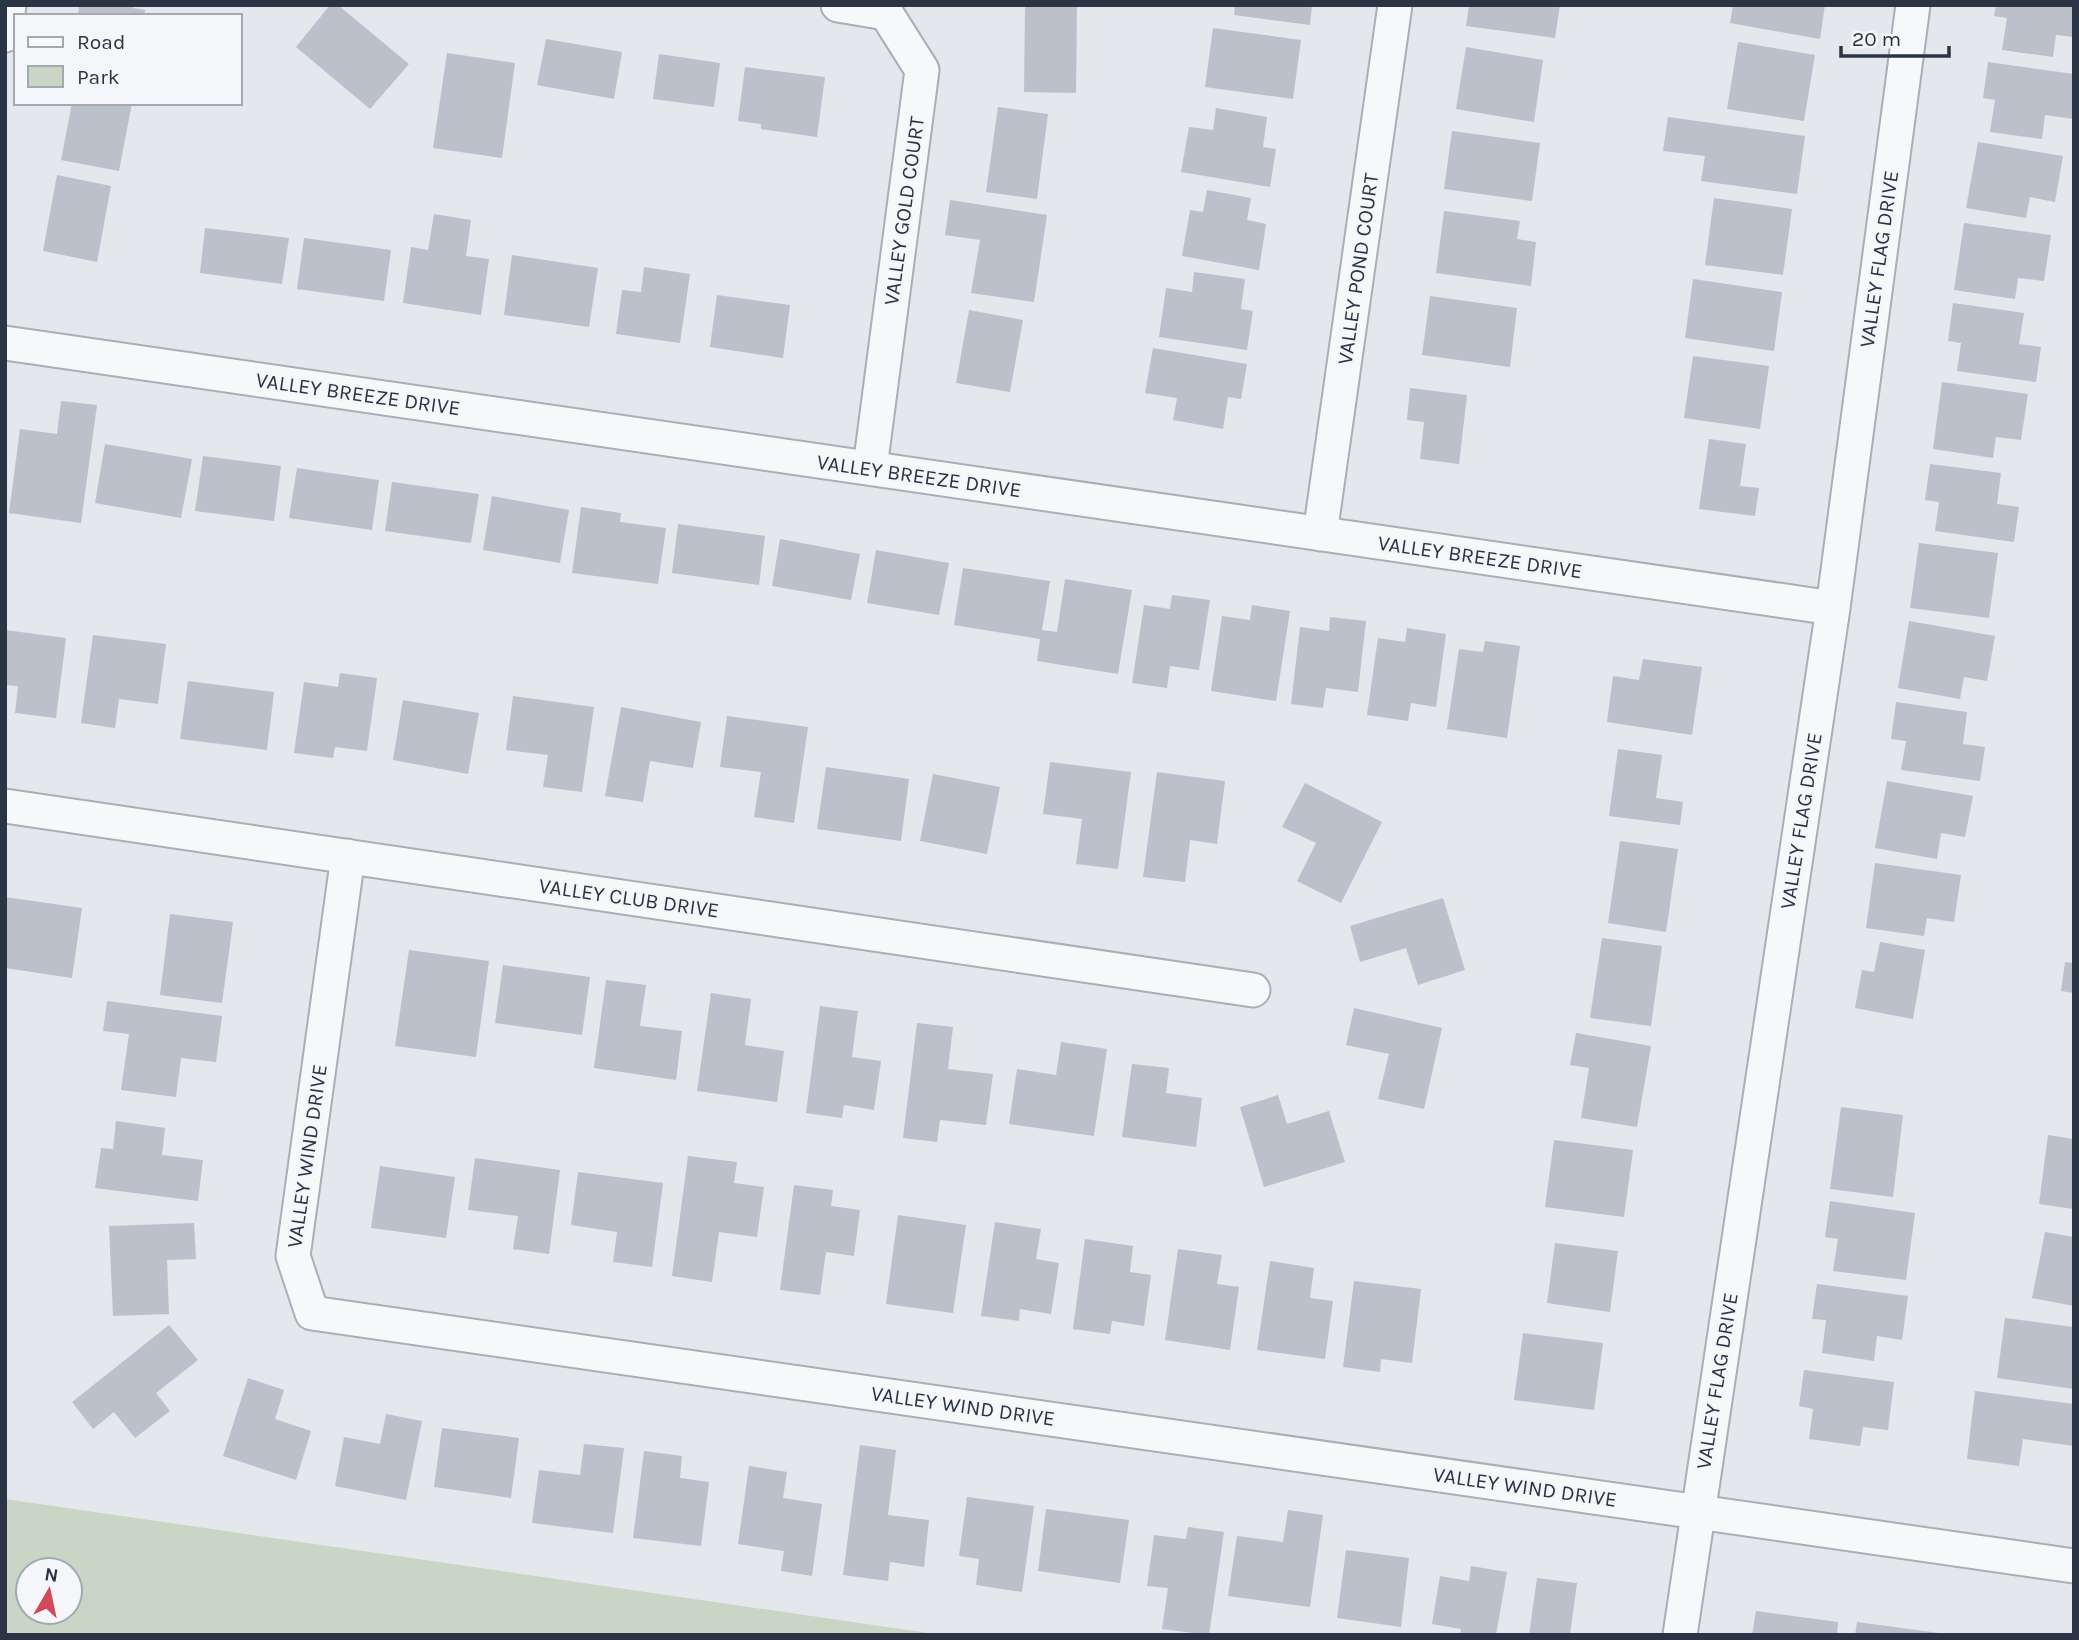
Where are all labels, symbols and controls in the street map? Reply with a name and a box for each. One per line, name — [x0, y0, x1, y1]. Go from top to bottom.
legend — [14, 14, 242, 105]
scale bar — [1841, 14, 1950, 58]
text: 20 m — [1852, 27, 1901, 51]
text: Road — [77, 30, 125, 54]
text: Park — [77, 65, 120, 89]
street label: VALLEY GOLD COURT — [879, 115, 929, 307]
street label: VALLEY FLAG DRIVE — [1855, 169, 1903, 349]
street label: VALLEY POND COURT — [1333, 171, 1383, 366]
street label: VALLEY BREEZE DRIVE — [254, 368, 462, 420]
street label: VALLEY BREEZE DRIVE — [815, 450, 1023, 502]
street label: VALLEY BREEZE DRIVE — [1376, 531, 1584, 583]
street label: VALLEY FLAG DRIVE — [1775, 731, 1827, 911]
street label: VALLEY CLUB DRIVE — [537, 873, 721, 923]
street label: VALLEY WIND DRIVE — [282, 1063, 332, 1249]
street label: VALLEY FLAG DRIVE — [1691, 1291, 1743, 1471]
street label: VALLEY WIND DRIVE — [870, 1381, 1056, 1431]
street label: VALLEY WIND DRIVE — [1432, 1462, 1618, 1512]
north arrow — [14, 1556, 84, 1626]
text: N — [43, 1563, 60, 1587]

